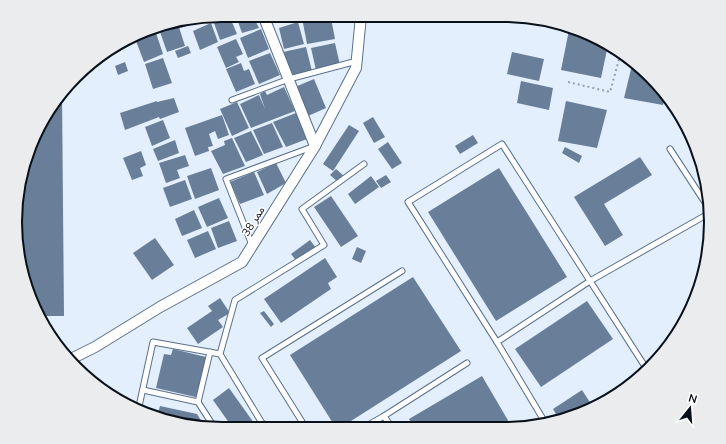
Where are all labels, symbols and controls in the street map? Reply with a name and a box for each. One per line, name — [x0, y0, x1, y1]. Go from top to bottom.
street label: ممر 38 — [238, 203, 268, 239]
north arrow — [670, 388, 710, 428]
text: N — [687, 391, 699, 406]

